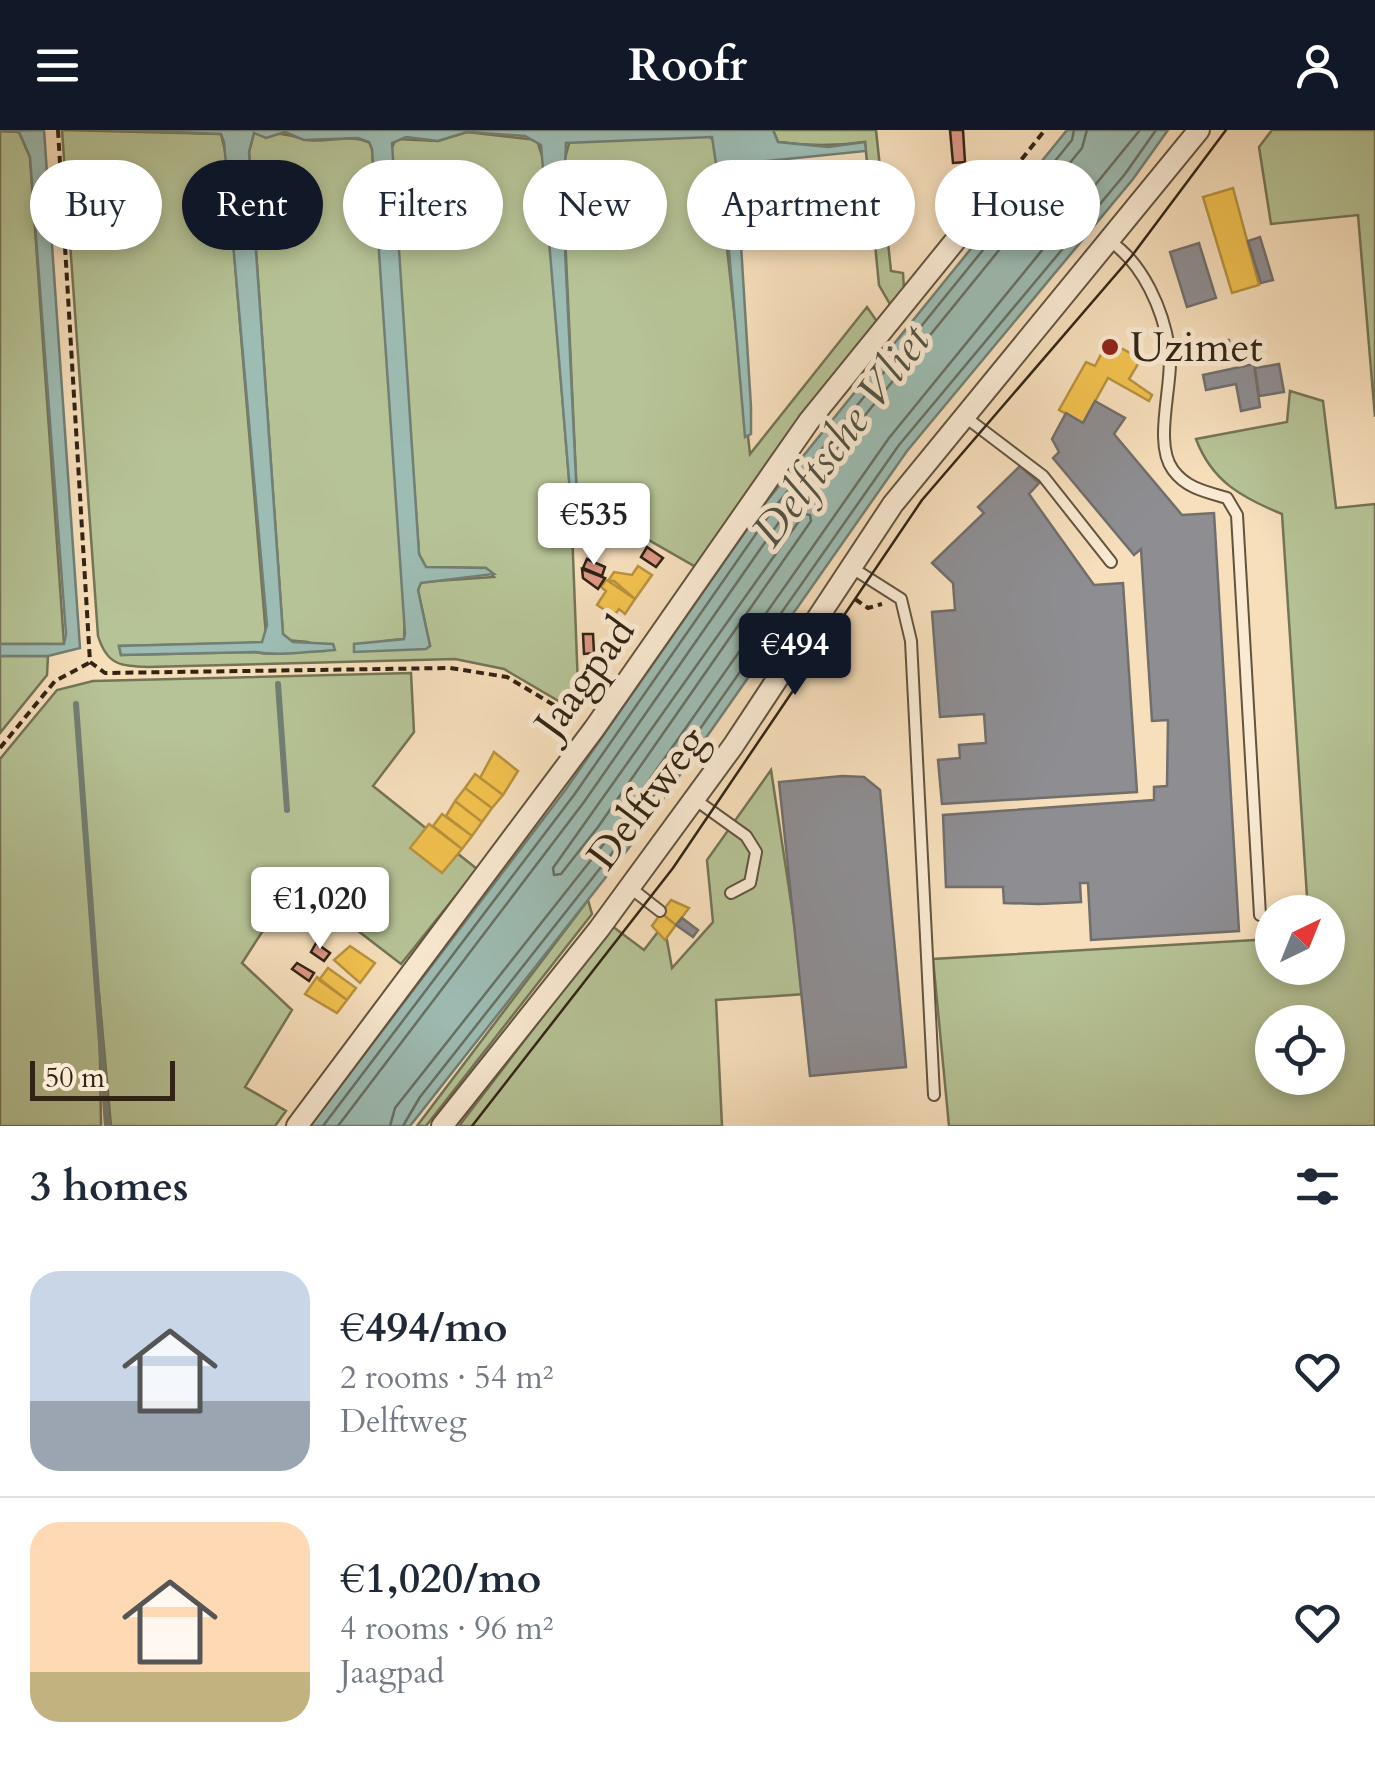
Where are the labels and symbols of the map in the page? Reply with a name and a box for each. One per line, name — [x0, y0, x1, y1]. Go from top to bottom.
water label: Delftsche Vliet — [738, 312, 945, 559]
place label: Uzimet — [1130, 319, 1263, 376]
marker: Uzimet — [1099, 336, 1121, 358]
pin: €535 — [535, 483, 653, 568]
street label: Jaagpad — [518, 605, 648, 754]
pin: €494 — [736, 613, 854, 698]
street label: Delftweg — [574, 714, 720, 882]
pin: €1,020 — [239, 867, 401, 952]
north arrow — [1255, 895, 1345, 985]
scale bar — [30, 1056, 175, 1100]

